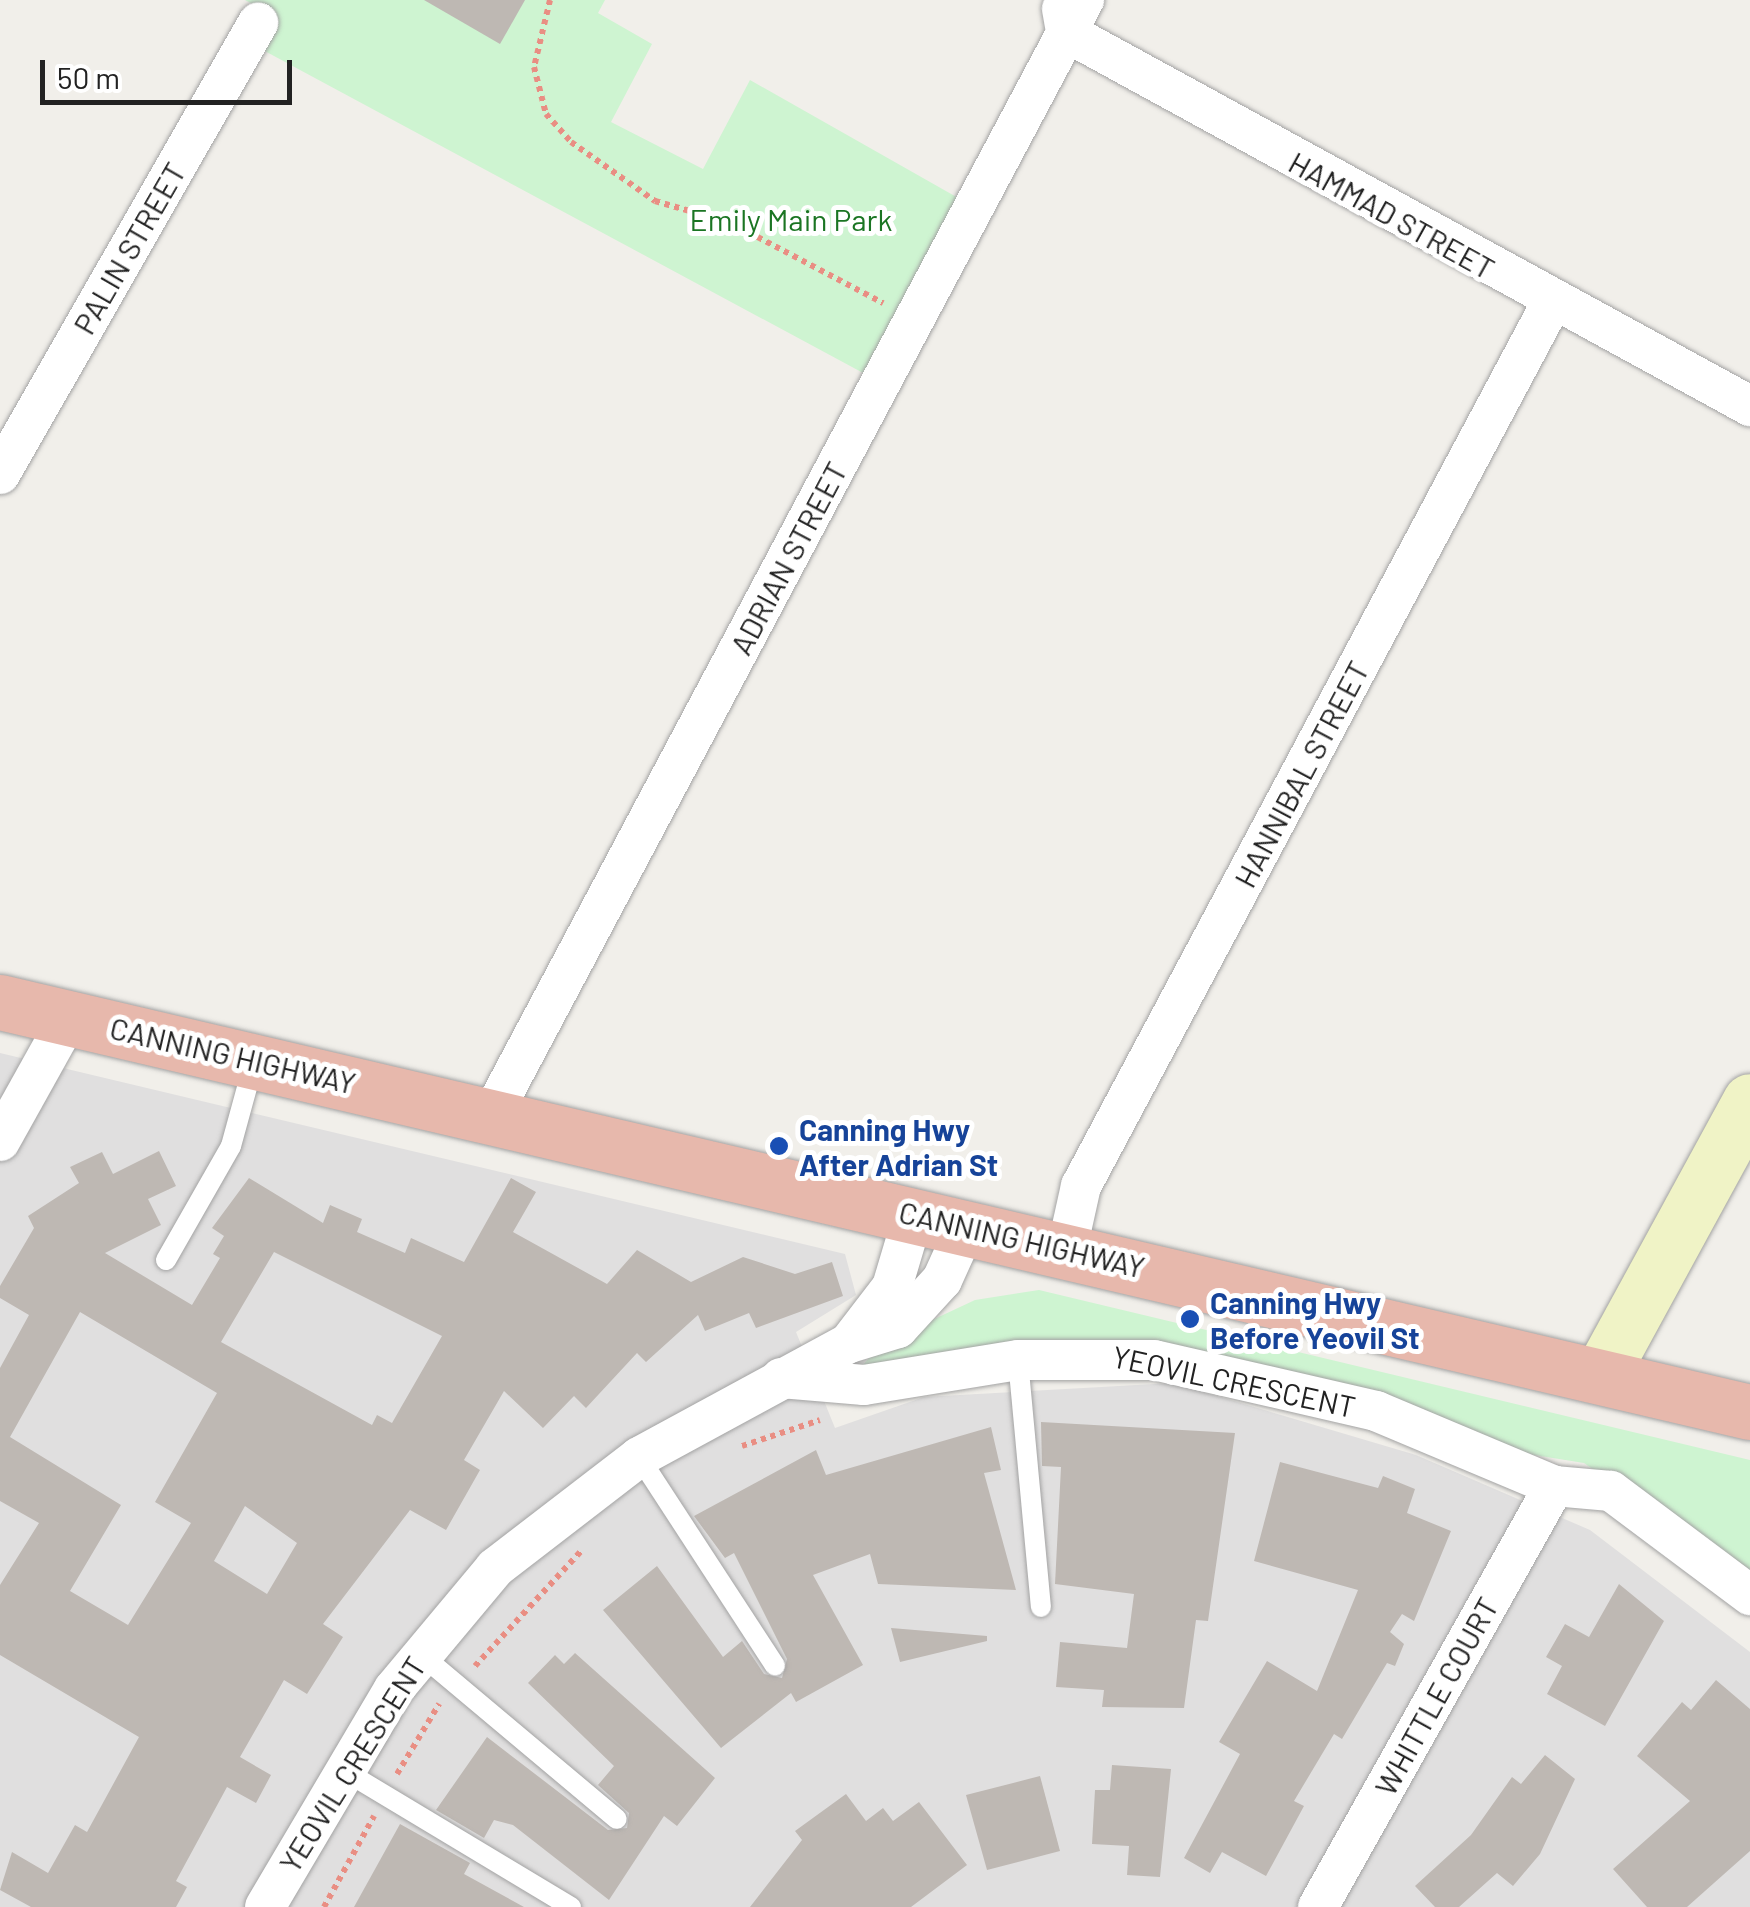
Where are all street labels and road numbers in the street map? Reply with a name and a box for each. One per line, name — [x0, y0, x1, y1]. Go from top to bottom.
street label: HAMMAD STREET — [1283, 144, 1501, 286]
street label: PALIN STREET — [65, 156, 193, 340]
street label: ADRIAN STREET — [722, 455, 854, 661]
street label: HANNIBAL STREET — [1226, 655, 1376, 893]
street label: CANNING HIGHWAY — [107, 1009, 359, 1101]
street label: CANNING HIGHWAY — [896, 1193, 1148, 1285]
street label: YEOVIL CRESCENT — [1109, 1338, 1359, 1424]
street label: WHITTLE COURT — [1367, 1591, 1505, 1801]
street label: YEOVIL CRESCENT — [271, 1649, 433, 1879]

